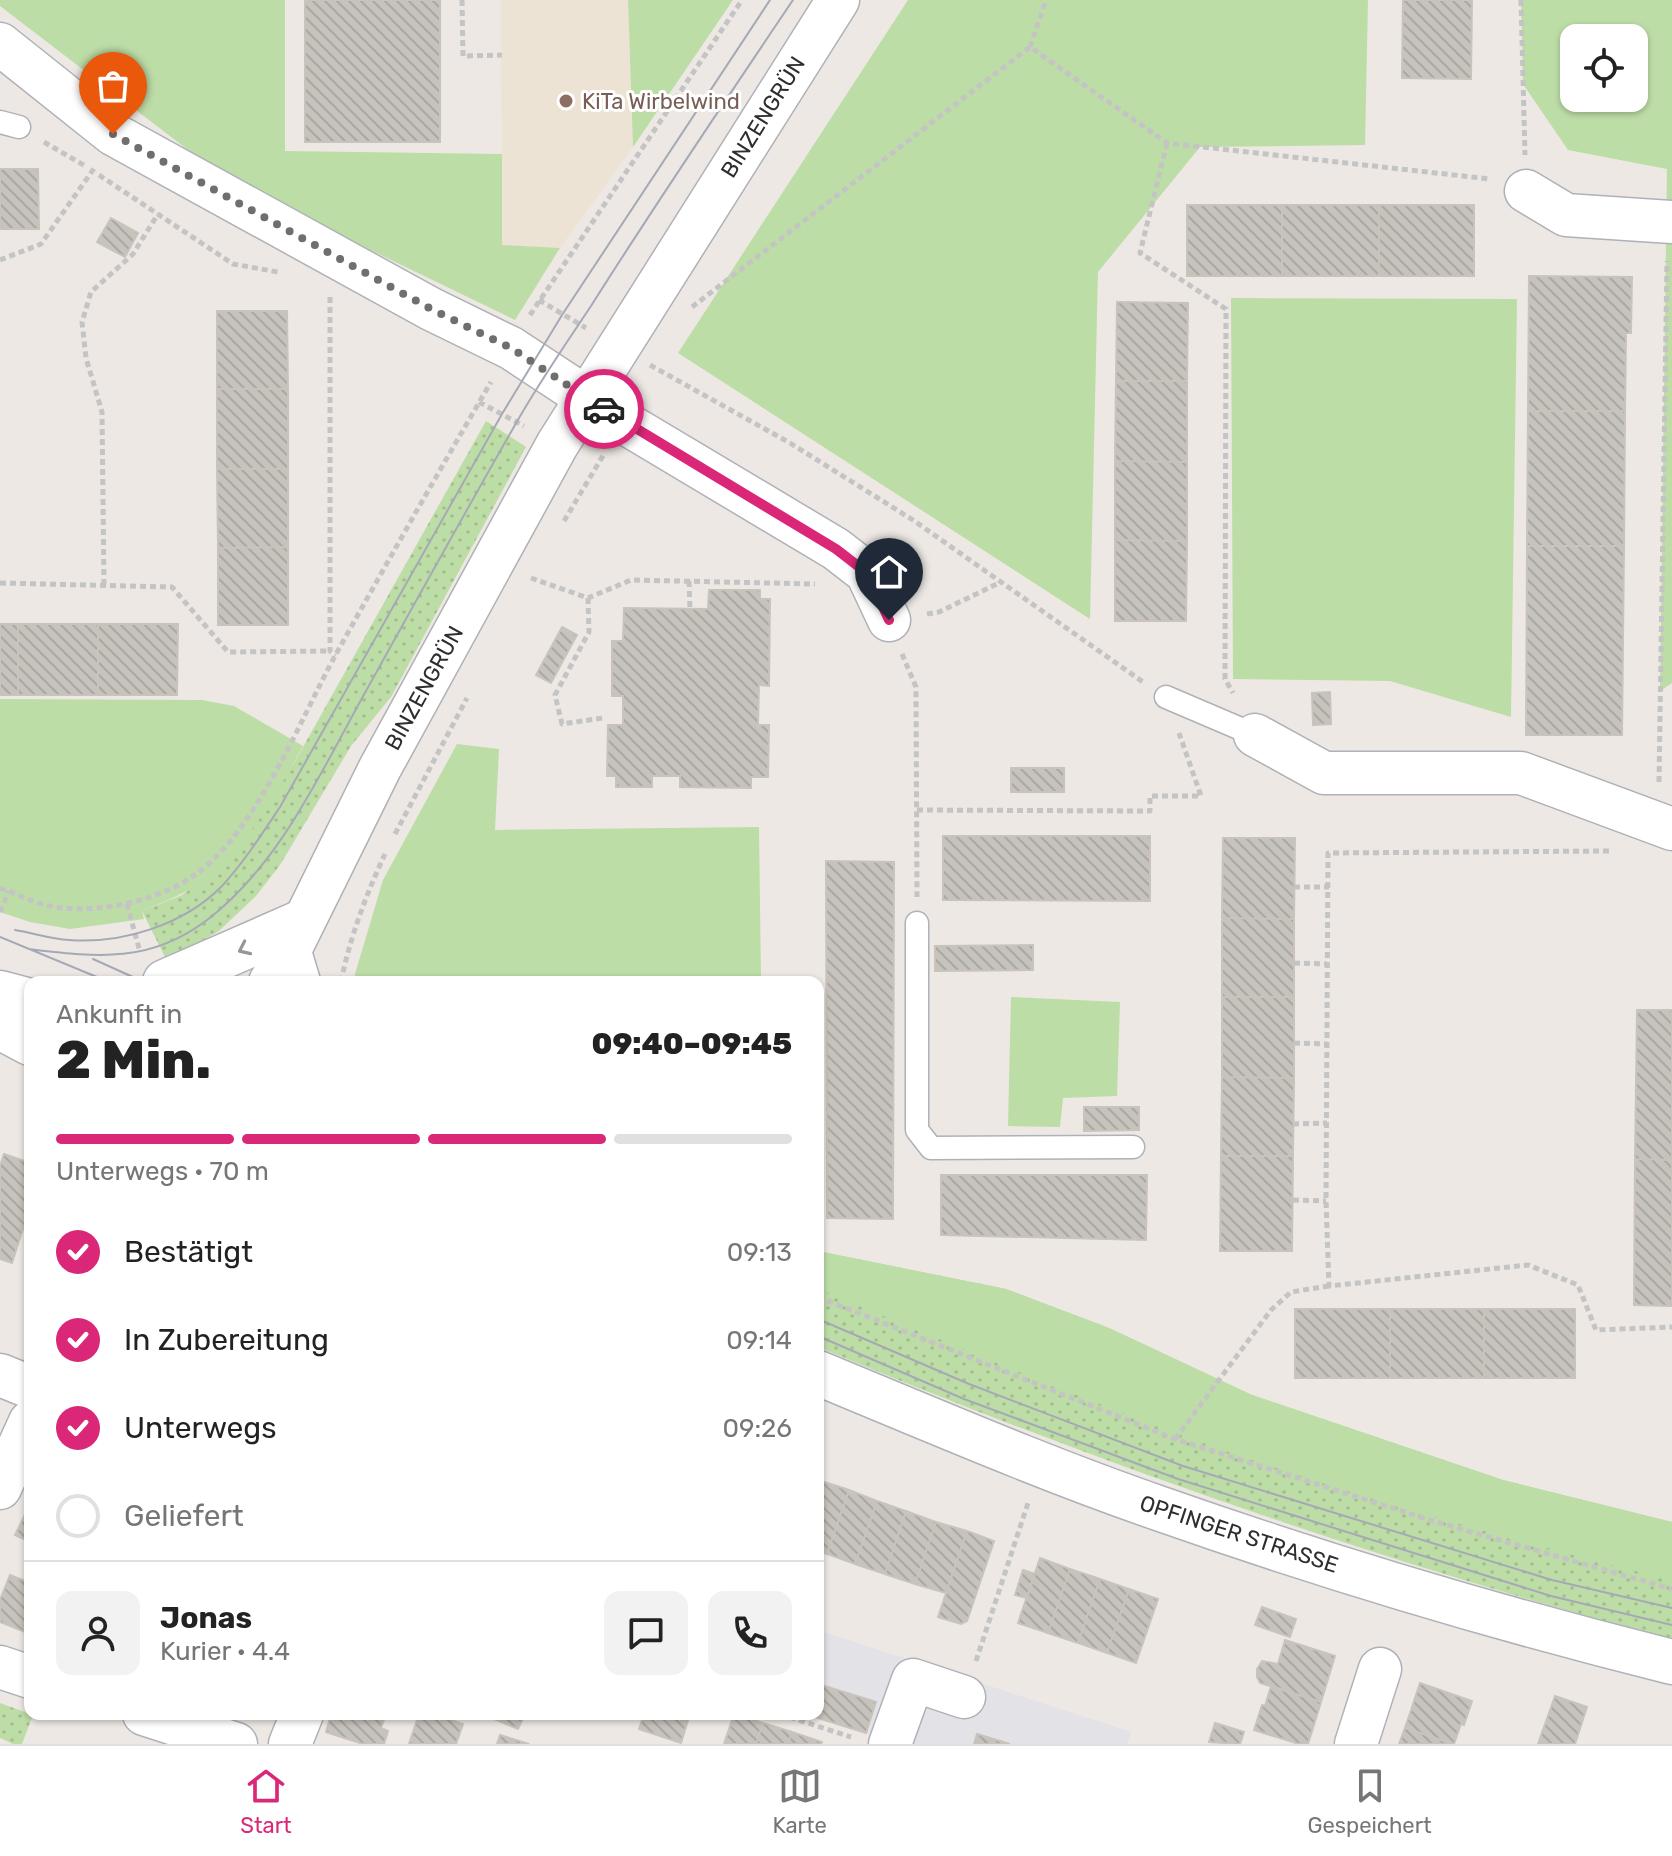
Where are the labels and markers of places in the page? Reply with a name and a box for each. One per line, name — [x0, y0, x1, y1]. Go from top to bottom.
pin — [79, 52, 147, 134]
place label: KiTa Wirbelwind — [582, 88, 740, 115]
marker: KiTa Wirbelwind — [557, 92, 575, 110]
pin — [855, 538, 923, 620]

